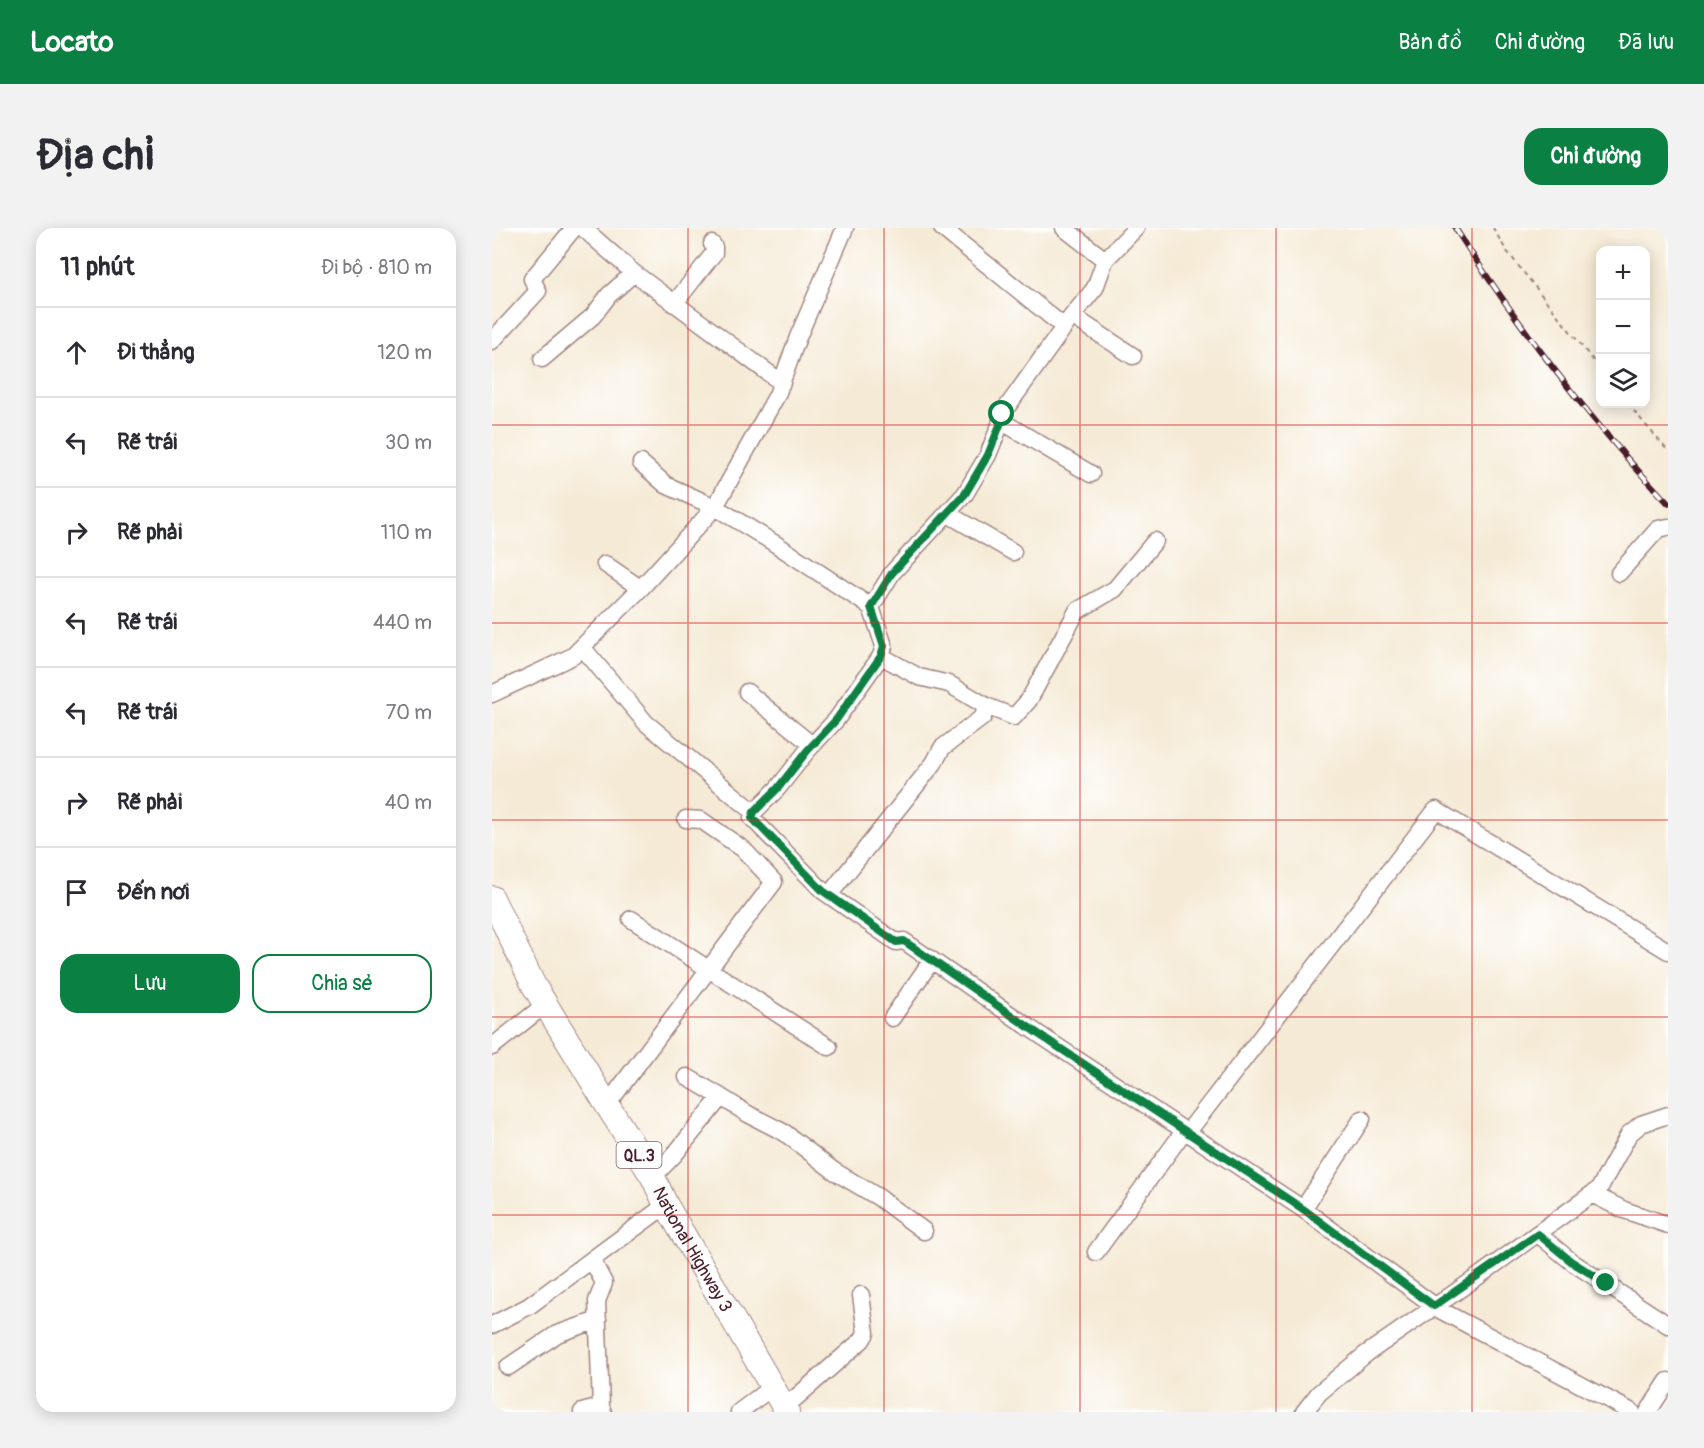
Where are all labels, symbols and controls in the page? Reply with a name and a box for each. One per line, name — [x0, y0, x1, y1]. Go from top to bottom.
text: Locato — [30, 25, 114, 60]
text: Bản đồ — [1398, 29, 1462, 56]
text: Chỉ đường — [1495, 29, 1585, 56]
text: Đã lưu — [1618, 29, 1674, 56]
button: Chỉ đường — [1524, 128, 1668, 185]
text: Địa chỉ — [36, 130, 154, 182]
map controls — [1596, 246, 1650, 408]
button: + — [1596, 246, 1650, 300]
text: 11 phút — [60, 251, 134, 283]
text: Đi bộ · 810 m — [321, 255, 432, 280]
button: − — [1596, 300, 1650, 354]
icon: ahead — [60, 336, 93, 369]
text: Đi thẳng — [117, 338, 195, 366]
text: 120 m — [377, 340, 432, 365]
button: layers — [1596, 354, 1650, 408]
route start — [988, 400, 1014, 426]
icon: left — [60, 426, 93, 459]
text: Rẽ trái — [117, 428, 177, 456]
text: 30 m — [385, 430, 432, 455]
icon: right — [60, 516, 93, 549]
text: Rẽ phải — [117, 518, 182, 546]
text: 110 m — [381, 520, 432, 545]
icon: left — [60, 606, 93, 639]
text: Rẽ trái — [117, 608, 177, 636]
text: 440 m — [373, 610, 432, 635]
icon: left — [60, 696, 93, 729]
text: Rẽ trái — [117, 698, 177, 726]
text: 70 m — [386, 700, 432, 725]
icon: right — [60, 786, 93, 819]
text: Rẽ phải — [117, 788, 182, 816]
text: 40 m — [385, 790, 432, 815]
icon: arrive — [60, 876, 93, 909]
text: Đến nơi — [117, 878, 189, 906]
button: Lưu — [60, 954, 240, 1013]
button: Chia sẻ — [252, 954, 432, 1013]
road number: QL.3 — [616, 1142, 662, 1168]
street label: National Highway 3 — [647, 1183, 737, 1317]
route end — [1592, 1269, 1618, 1295]

